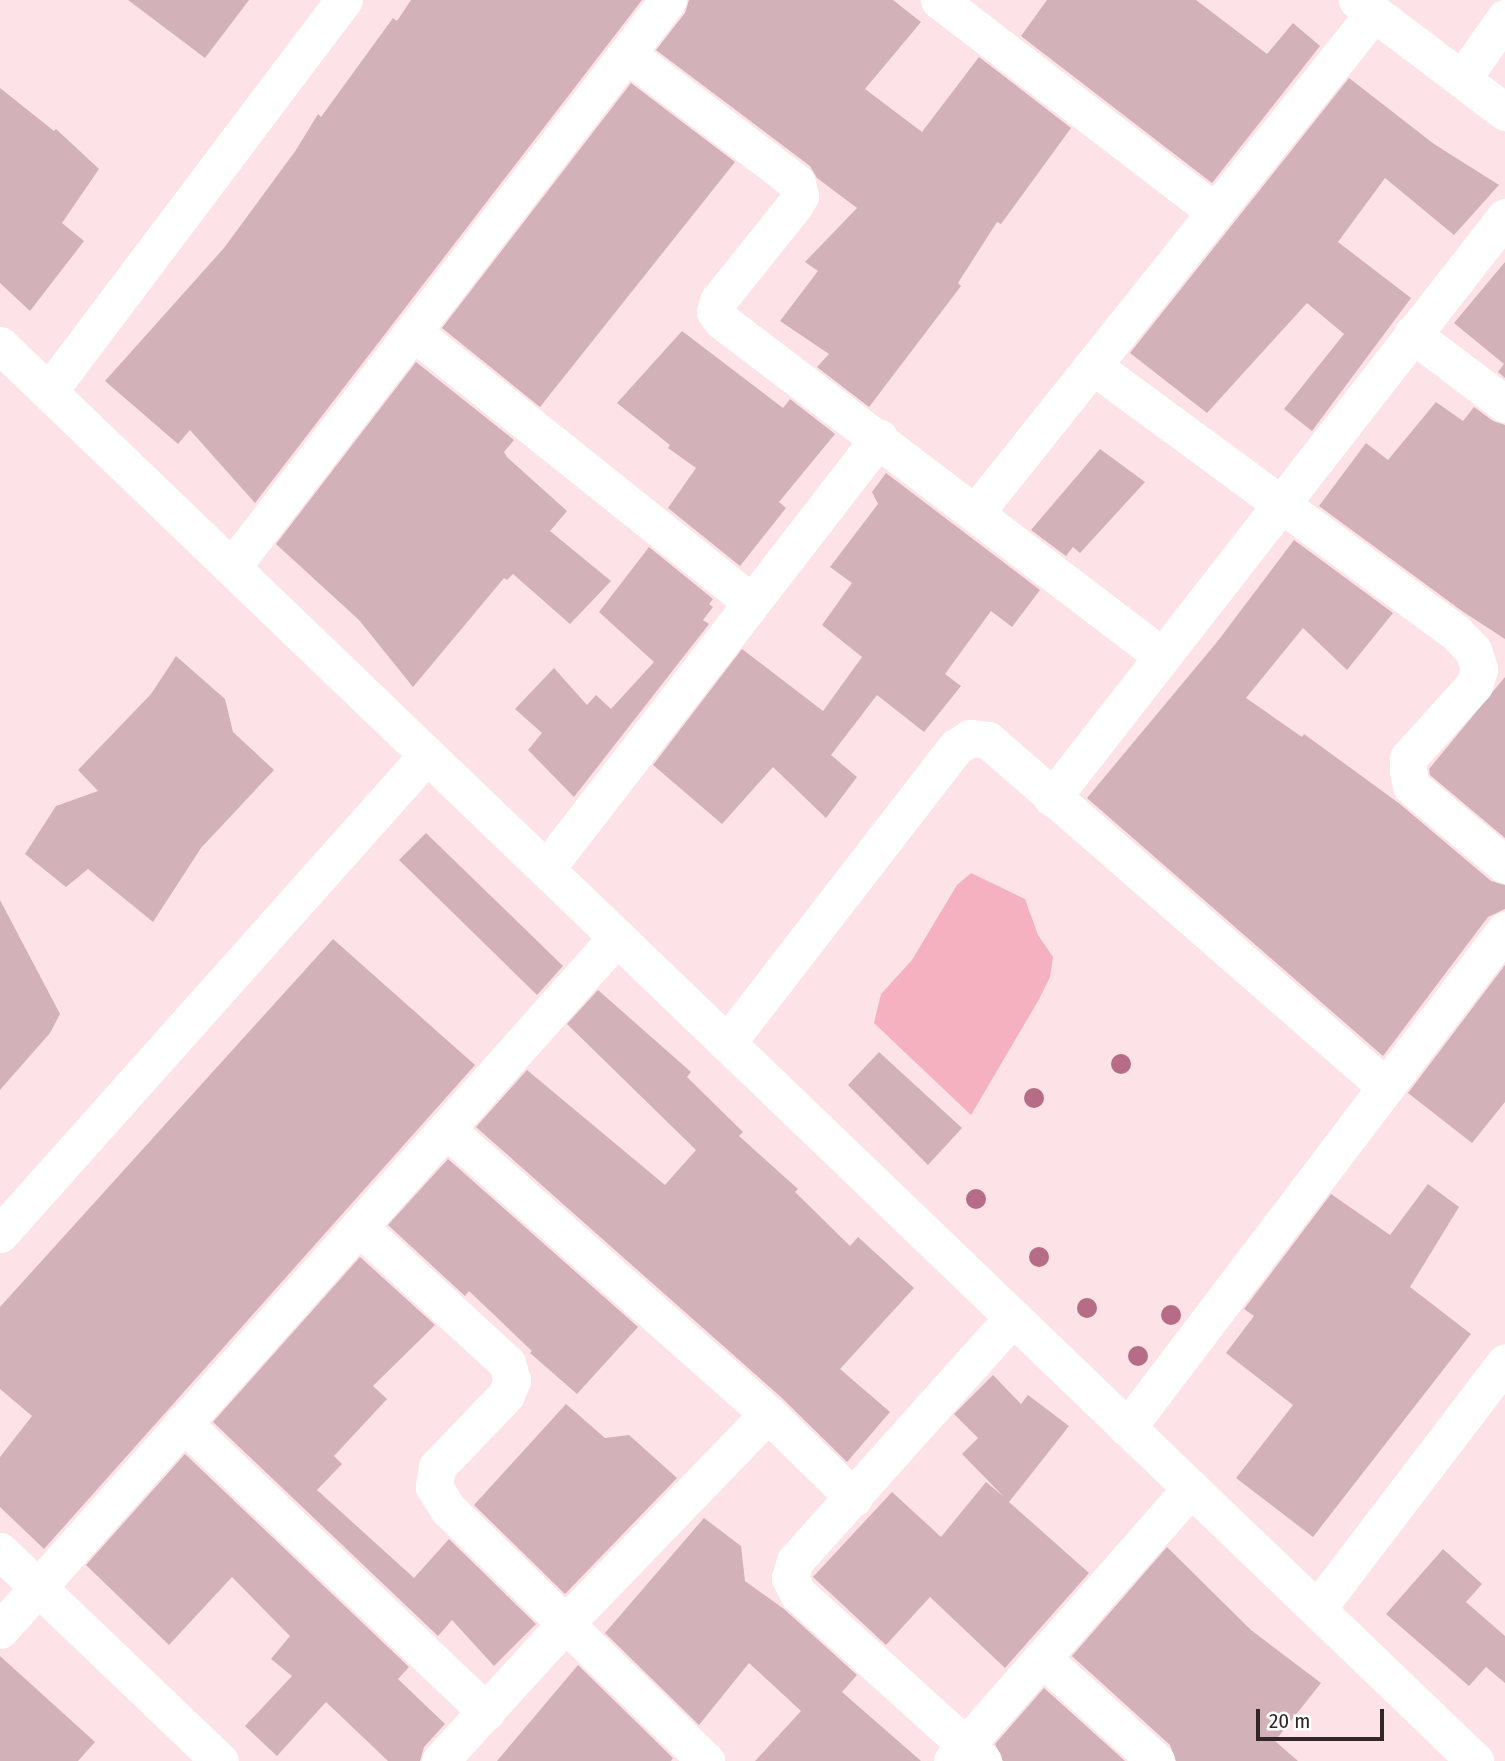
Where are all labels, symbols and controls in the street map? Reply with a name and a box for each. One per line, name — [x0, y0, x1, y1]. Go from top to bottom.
scale bar — [1260, 1694, 1388, 1738]
text: 20 m — [1269, 1708, 1310, 1734]

